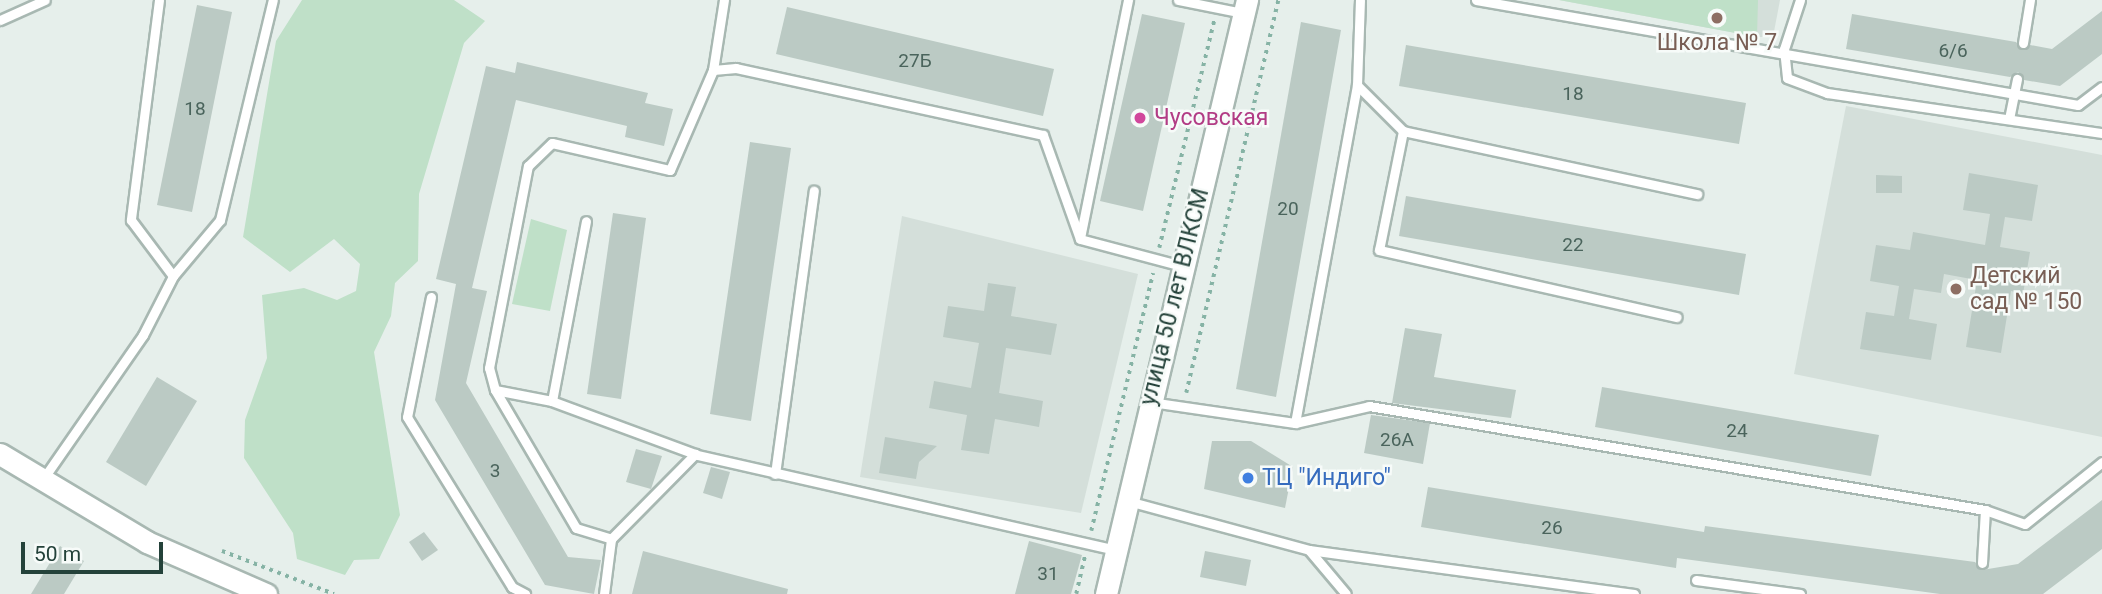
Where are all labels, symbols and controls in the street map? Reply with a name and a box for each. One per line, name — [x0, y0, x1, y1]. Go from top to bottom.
marker: Школа № 7 — [1709, 10, 1725, 26]
place label: Школа № 7 — [1657, 29, 1777, 57]
house number: 6/6 — [1938, 40, 1968, 62]
house number: 27Б — [898, 50, 932, 72]
house number: 18 — [1562, 83, 1584, 105]
house number: 18 — [184, 98, 206, 120]
place label: Чусовская — [1154, 104, 1268, 132]
marker: Чусовская — [1132, 110, 1148, 126]
street label: улица 50 лет ВЛКСМ — [1135, 186, 1215, 408]
house number: 20 — [1277, 198, 1299, 220]
house number: 22 — [1562, 234, 1584, 256]
place label: Детский сад № 150 — [1970, 262, 2082, 316]
marker: Детский сад № 150 — [1948, 281, 1964, 297]
house number: 24 — [1726, 420, 1748, 442]
house number: 26А — [1380, 429, 1414, 451]
house number: 3 — [490, 460, 500, 482]
place label: ТЦ "Индиго" — [1262, 464, 1391, 492]
marker: ТЦ "Индиго" — [1240, 470, 1256, 486]
house number: 26 — [1541, 517, 1563, 539]
scale bar — [24, 528, 166, 572]
text: 50 m — [34, 542, 81, 566]
house number: 31 — [1037, 563, 1059, 585]

